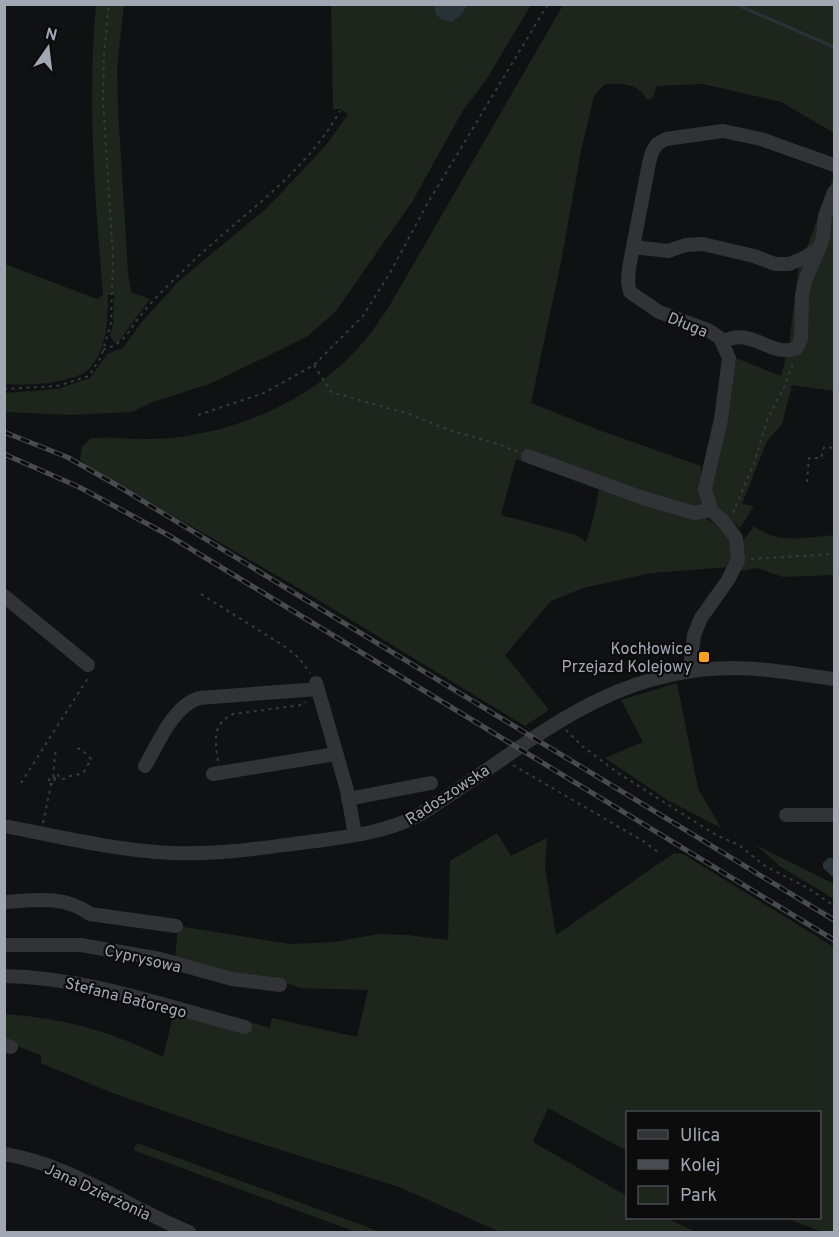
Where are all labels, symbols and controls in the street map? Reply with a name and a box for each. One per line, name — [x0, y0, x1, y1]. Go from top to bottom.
north arrow — [18, 18, 78, 78]
text: N — [43, 24, 59, 46]
street label: Długa — [664, 309, 710, 343]
place label: Kochłowice Przejazd Kolejowy — [562, 640, 692, 678]
marker: Kochłowice Przejazd Kolejowy — [697, 650, 711, 664]
street label: Radoszowska — [402, 761, 494, 830]
street label: Cyprysowa — [102, 941, 183, 978]
street label: Stefana Batorego — [62, 974, 189, 1024]
legend — [626, 1111, 821, 1219]
text: Ulica — [680, 1125, 720, 1148]
text: Kolej — [680, 1155, 720, 1178]
street label: Jana Dzierżonia — [41, 1160, 153, 1226]
text: Park — [680, 1185, 717, 1208]

